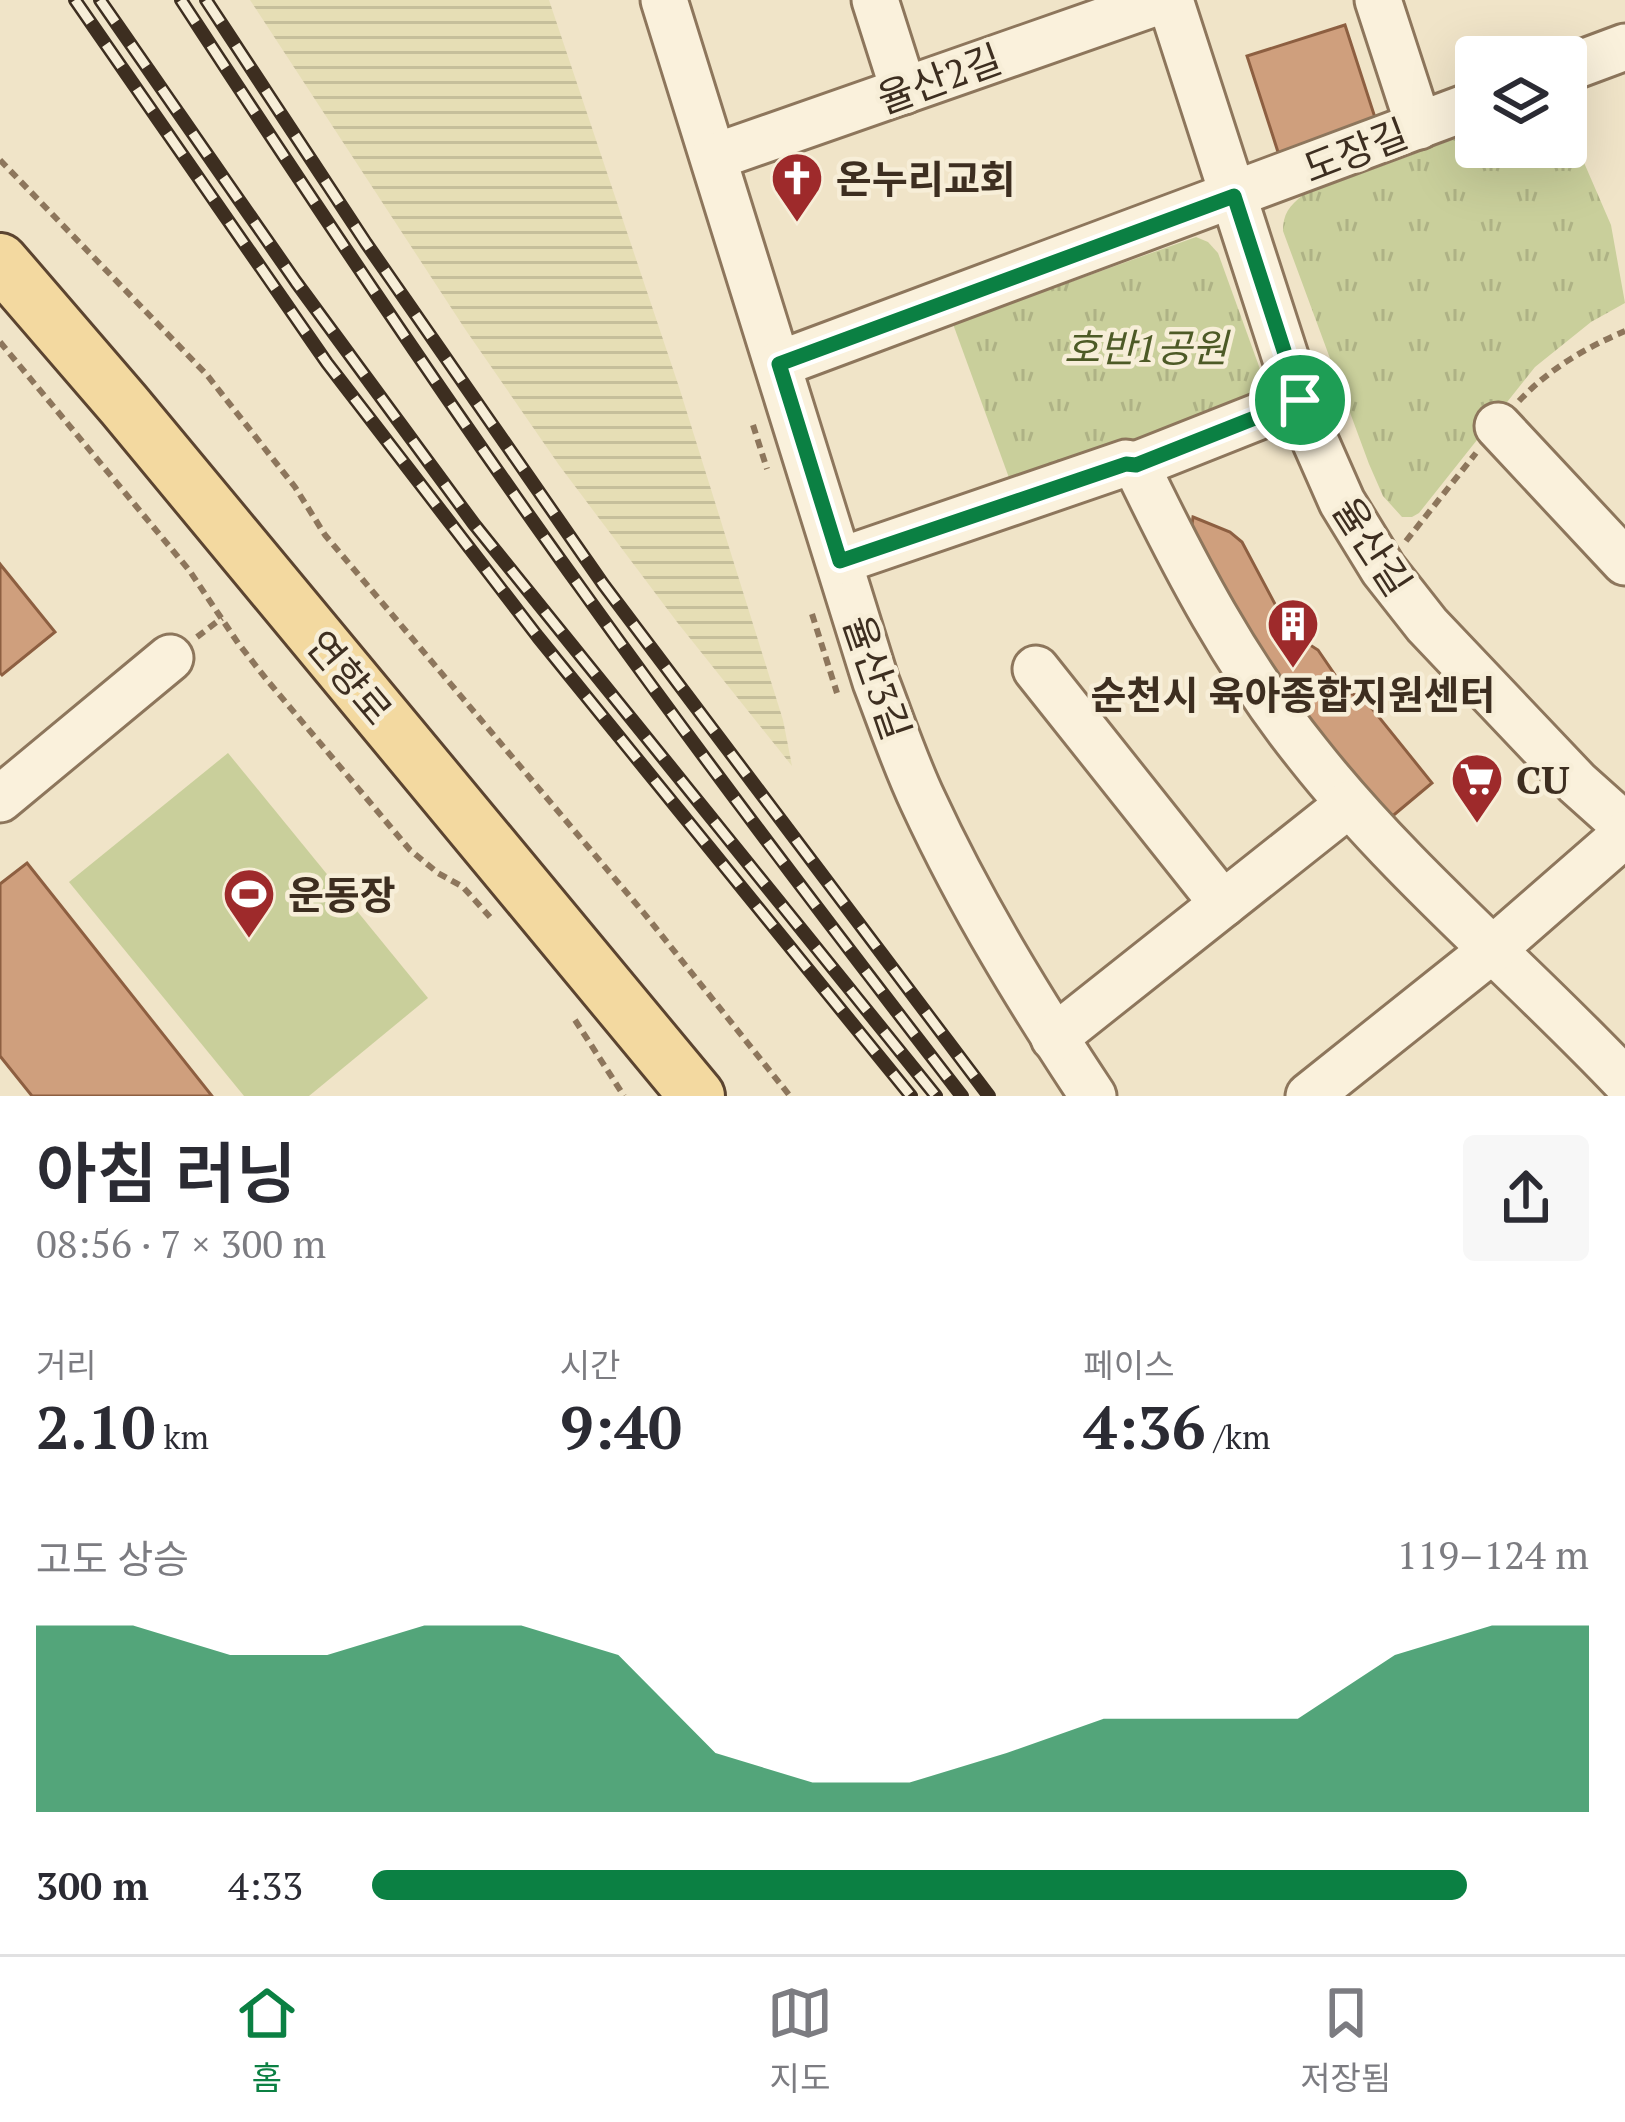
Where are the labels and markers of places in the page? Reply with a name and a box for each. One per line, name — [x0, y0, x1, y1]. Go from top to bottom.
church icon: 온누리교회 — [769, 150, 825, 224]
place label: 온누리교회 — [836, 152, 1015, 204]
pin — [1249, 349, 1351, 451]
building icon: 순천시 육아종합지원센터 — [1265, 596, 1321, 670]
place label: 순천시 육아종합지원센터 — [1090, 668, 1496, 720]
supermarket icon: CU — [1449, 751, 1505, 825]
place label: CU — [1516, 753, 1569, 805]
sports icon: 운동장 — [221, 866, 277, 940]
place label: 운동장 — [288, 868, 396, 920]

